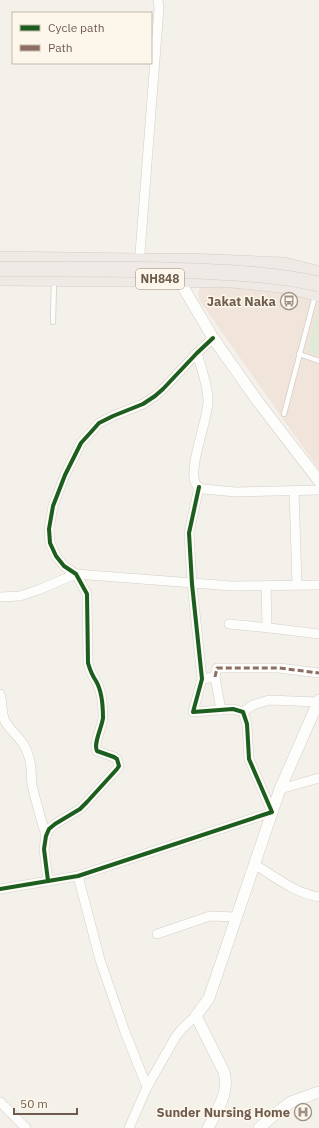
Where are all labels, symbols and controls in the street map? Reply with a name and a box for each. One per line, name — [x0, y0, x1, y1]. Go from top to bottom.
legend — [12, 12, 152, 64]
text: Cycle path — [48, 20, 105, 35]
text: Path — [48, 40, 73, 55]
road number: NH848 — [136, 269, 184, 289]
bus stop icon: Jakat Naka — [279, 291, 299, 311]
place label: Jakat Naka — [207, 293, 276, 310]
scale bar — [14, 1090, 77, 1116]
text: 50 m — [20, 1096, 48, 1111]
hospital icon: Sunder Nursing Home — [293, 1102, 313, 1122]
place label: Sunder Nursing Home — [157, 1104, 290, 1121]

